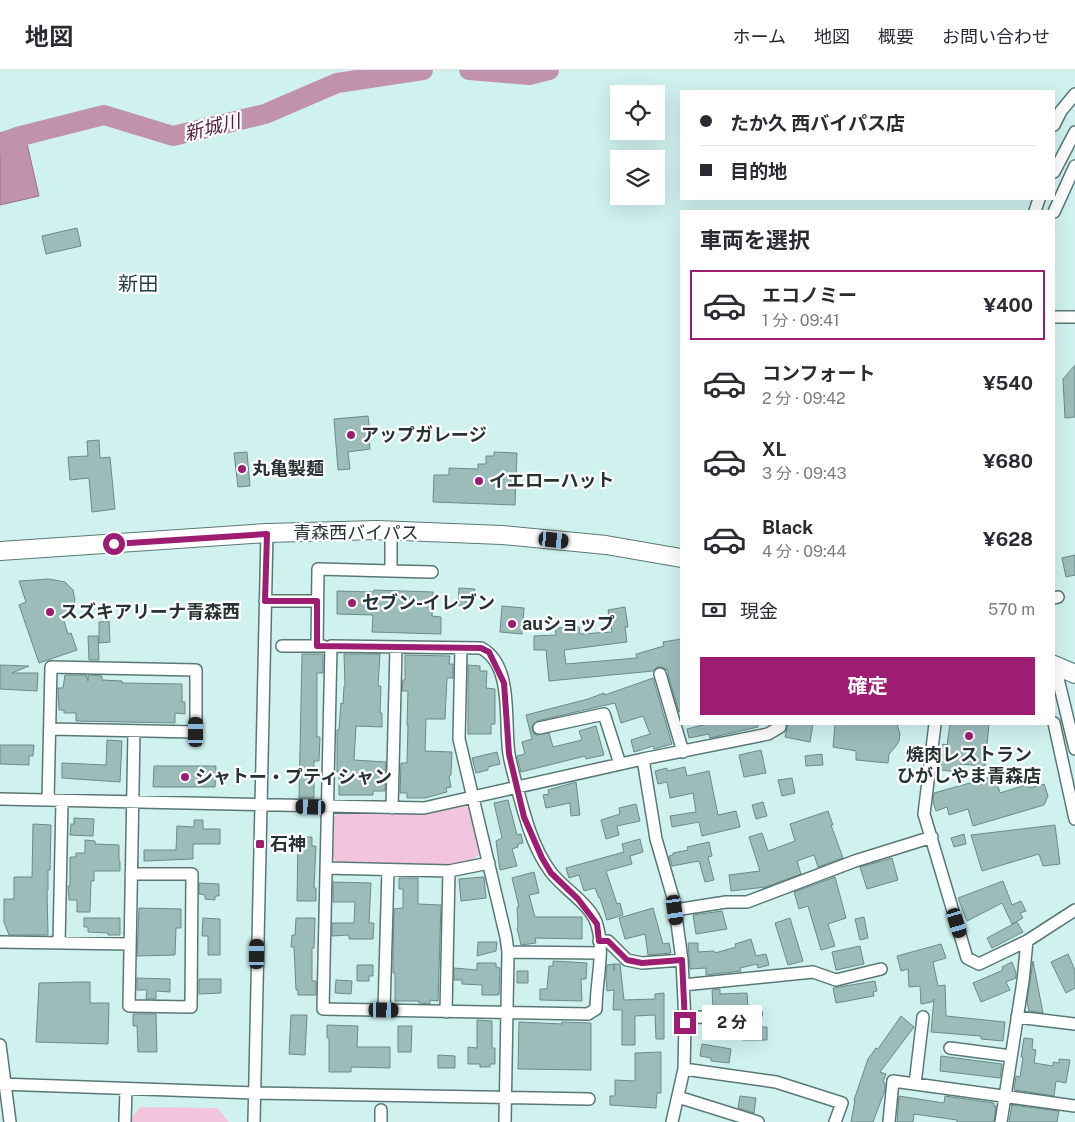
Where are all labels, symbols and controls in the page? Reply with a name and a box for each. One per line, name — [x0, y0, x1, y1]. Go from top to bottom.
text: 地図 — [25, 22, 73, 50]
text: ホーム — [733, 26, 786, 47]
text: 地図 — [814, 26, 850, 47]
text: 概要 — [878, 26, 914, 47]
text: お問い合わせ — [942, 26, 1050, 47]
map controls — [610, 85, 665, 205]
button: locate — [610, 85, 665, 140]
water label: 新城川 — [182, 109, 244, 145]
text: たか久 西バイパス店 — [730, 112, 905, 134]
button: layers — [610, 150, 665, 205]
text: 目的地 — [730, 160, 787, 182]
text: 車両を選択 — [700, 227, 810, 253]
district label: 新田 — [118, 272, 158, 296]
icon: car — [702, 283, 747, 328]
text: エコノミー — [762, 284, 857, 306]
text: ¥400 — [984, 294, 1033, 316]
text: 1 分 · 09:41 — [762, 311, 840, 330]
icon: car — [702, 361, 747, 406]
text: コンフォート — [762, 362, 875, 384]
text: ¥540 — [983, 372, 1033, 394]
text: 2 分 · 09:42 — [762, 389, 846, 408]
place label: アップガレージ — [361, 424, 487, 445]
marker: アップガレージ — [345, 429, 357, 441]
text: XL — [762, 438, 787, 460]
icon: car — [702, 439, 747, 484]
text: ¥680 — [983, 450, 1033, 472]
place label: 丸亀製麺 — [252, 458, 324, 479]
marker: 丸亀製麺 — [236, 463, 248, 475]
text: 3 分 · 09:43 — [762, 464, 847, 483]
place label: イエローハット — [489, 470, 614, 491]
marker: イエローハット — [473, 475, 485, 487]
text: Black — [762, 516, 813, 538]
icon: car — [702, 517, 747, 562]
street label: 青森西バイパス — [293, 522, 419, 543]
text: ¥628 — [983, 528, 1033, 550]
car — [538, 531, 569, 549]
route start — [103, 533, 125, 555]
text: 4 分 · 09:44 — [762, 542, 847, 561]
place label: セブン-イレブン — [362, 592, 495, 613]
icon: cash — [700, 596, 728, 624]
marker: セブン-イレブン — [346, 597, 358, 609]
text: 現金 — [740, 600, 778, 622]
text: 570 m — [988, 600, 1035, 619]
place label: スズキアリーナ青森西 — [60, 601, 240, 622]
marker: スズキアリーナ青森西 — [44, 606, 56, 618]
place label: auショップ — [522, 613, 615, 634]
marker: auショップ — [506, 618, 518, 630]
button: 確定 — [700, 657, 1035, 715]
car — [188, 717, 203, 747]
marker: 焼肉レストラン ひがしやま青森店 — [963, 730, 975, 742]
place label: 焼肉レストラン ひがしやま青森店 — [897, 744, 1041, 786]
place label: シャトー・プティシャン — [195, 766, 392, 787]
marker: シャトー・プティシャン — [179, 771, 191, 783]
car — [295, 799, 326, 815]
place label: 石神 — [270, 833, 306, 854]
marker: 石神 — [254, 838, 266, 850]
car — [665, 894, 684, 926]
car — [945, 906, 968, 940]
car — [249, 939, 264, 969]
car — [368, 1002, 399, 1018]
callout: 2 分 — [702, 1006, 762, 1040]
route end — [674, 1012, 696, 1034]
text: 2 分 — [717, 1013, 747, 1032]

